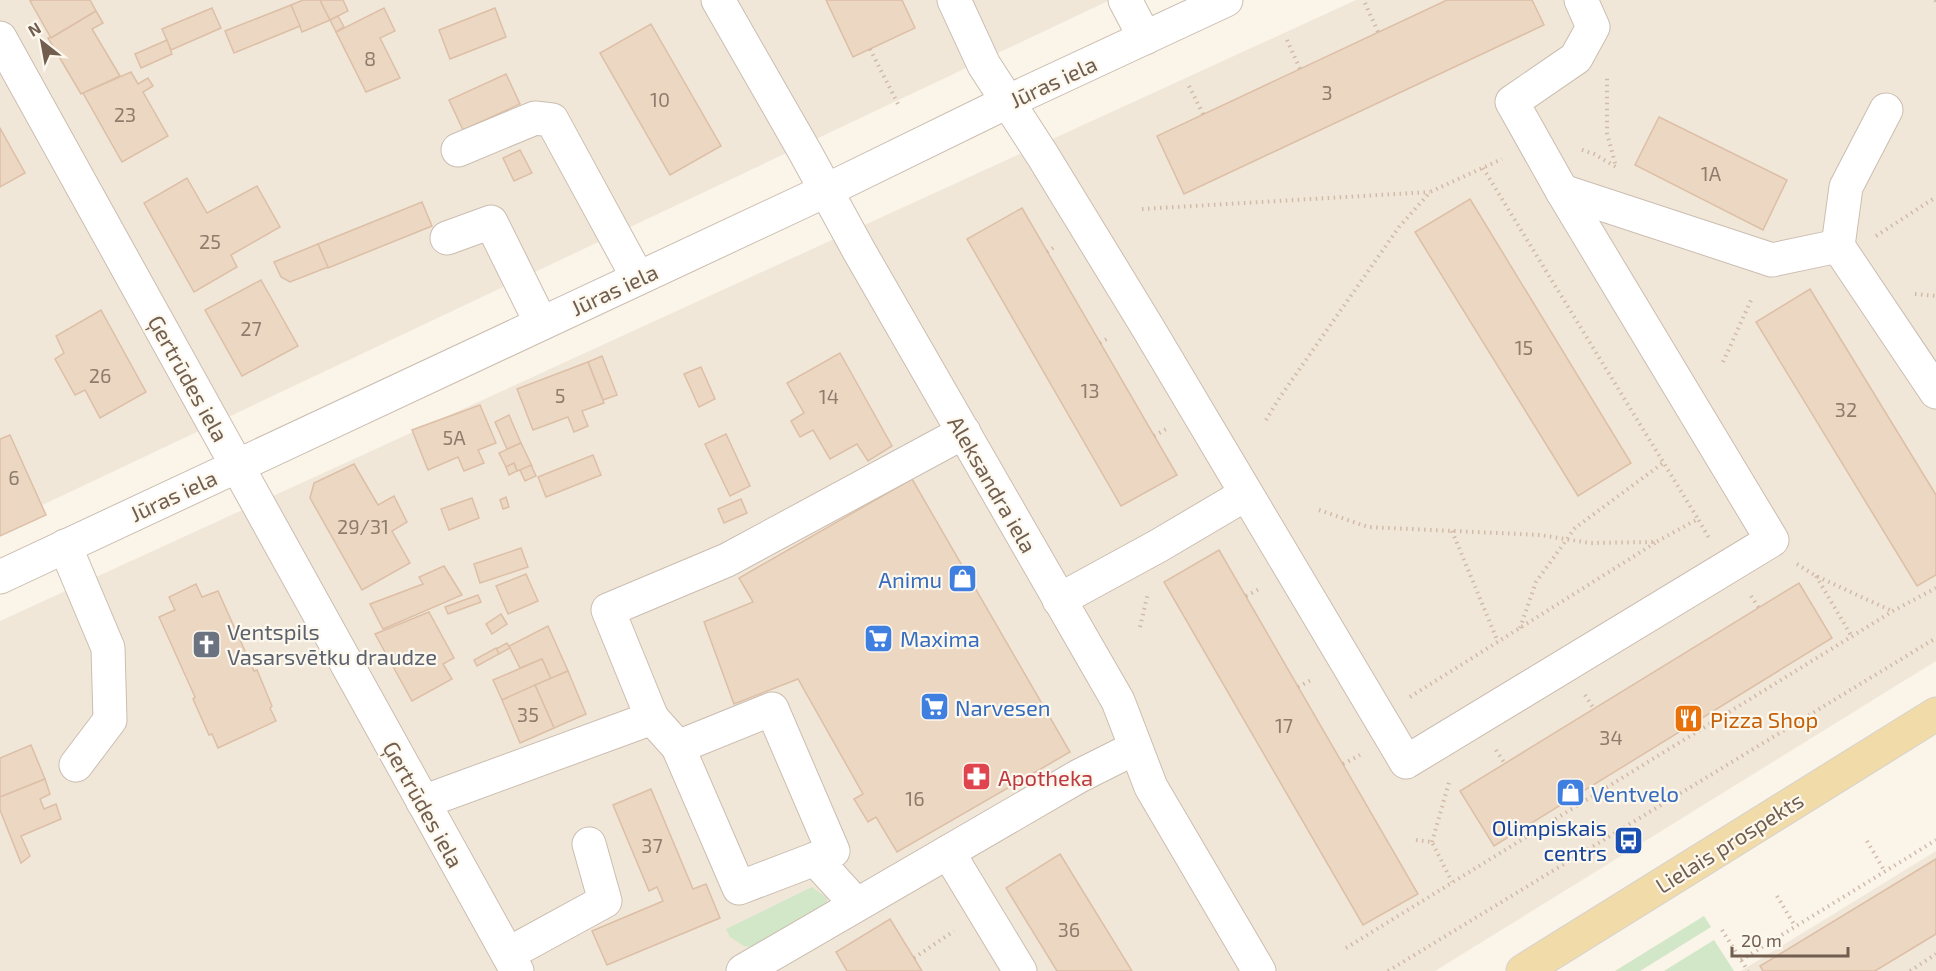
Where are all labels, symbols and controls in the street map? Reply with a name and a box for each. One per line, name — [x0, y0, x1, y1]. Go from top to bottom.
north arrow — [12, 12, 72, 72]
text: N — [24, 18, 44, 40]
house number: 8 — [364, 46, 376, 70]
street label: Jūras iela — [1005, 50, 1101, 112]
house number: 3 — [1321, 80, 1333, 104]
house number: 10 — [650, 87, 670, 111]
house number: 23 — [114, 102, 136, 126]
house number: 1A — [1701, 161, 1722, 185]
house number: 25 — [199, 229, 221, 253]
street label: Jūras iela — [566, 258, 662, 320]
street label: Ģertrūdes iela — [142, 310, 234, 447]
house number: 27 — [240, 316, 262, 340]
house number: 15 — [1515, 335, 1533, 359]
house number: 26 — [89, 363, 111, 387]
house number: 13 — [1080, 378, 1100, 402]
house number: 5 — [555, 383, 565, 407]
house number: 14 — [819, 384, 839, 408]
house number: 32 — [1835, 397, 1857, 421]
street label: Aleksandra iela — [943, 411, 1043, 557]
house number: 5A — [442, 425, 466, 449]
street label: Jūras iela — [125, 464, 221, 526]
house number: 6 — [8, 465, 20, 489]
house number: 29/31 — [337, 514, 389, 538]
shop icon: Animu — [947, 563, 979, 595]
place label: Animu — [878, 566, 942, 592]
place label: Ventspils Vasarsvētku draudze — [227, 618, 437, 669]
supermarket icon: Maxima — [863, 622, 895, 654]
place label: Maxima — [900, 625, 980, 651]
church icon: Ventspils Vasarsvētku draudze — [190, 628, 222, 660]
supermarket icon: Narvesen — [918, 691, 950, 723]
place label: Narvesen — [955, 694, 1051, 720]
house number: 35 — [517, 702, 539, 726]
restaurant icon: Pizza Shop — [1673, 703, 1705, 735]
place label: Pizza Shop — [1710, 706, 1818, 732]
house number: 17 — [1275, 713, 1293, 737]
house number: 34 — [1599, 725, 1623, 749]
street label: Ģertrūdes iela — [377, 736, 469, 873]
pharmacy icon: Apotheka — [961, 761, 993, 793]
place label: Apotheka — [998, 764, 1093, 790]
shop icon: Ventvelo — [1554, 777, 1586, 809]
place label: Ventvelo — [1591, 780, 1679, 806]
house number: 16 — [905, 786, 925, 810]
street label: Lielais prospekts — [1650, 786, 1808, 898]
place label: Olimpiskais centrs — [1492, 814, 1607, 865]
bus stop icon: Olimpiskais centrs — [1612, 824, 1644, 856]
house number: 37 — [641, 833, 663, 857]
house number: 36 — [1058, 917, 1080, 941]
scale bar — [1732, 920, 1848, 958]
text: 20 m — [1741, 929, 1782, 951]

